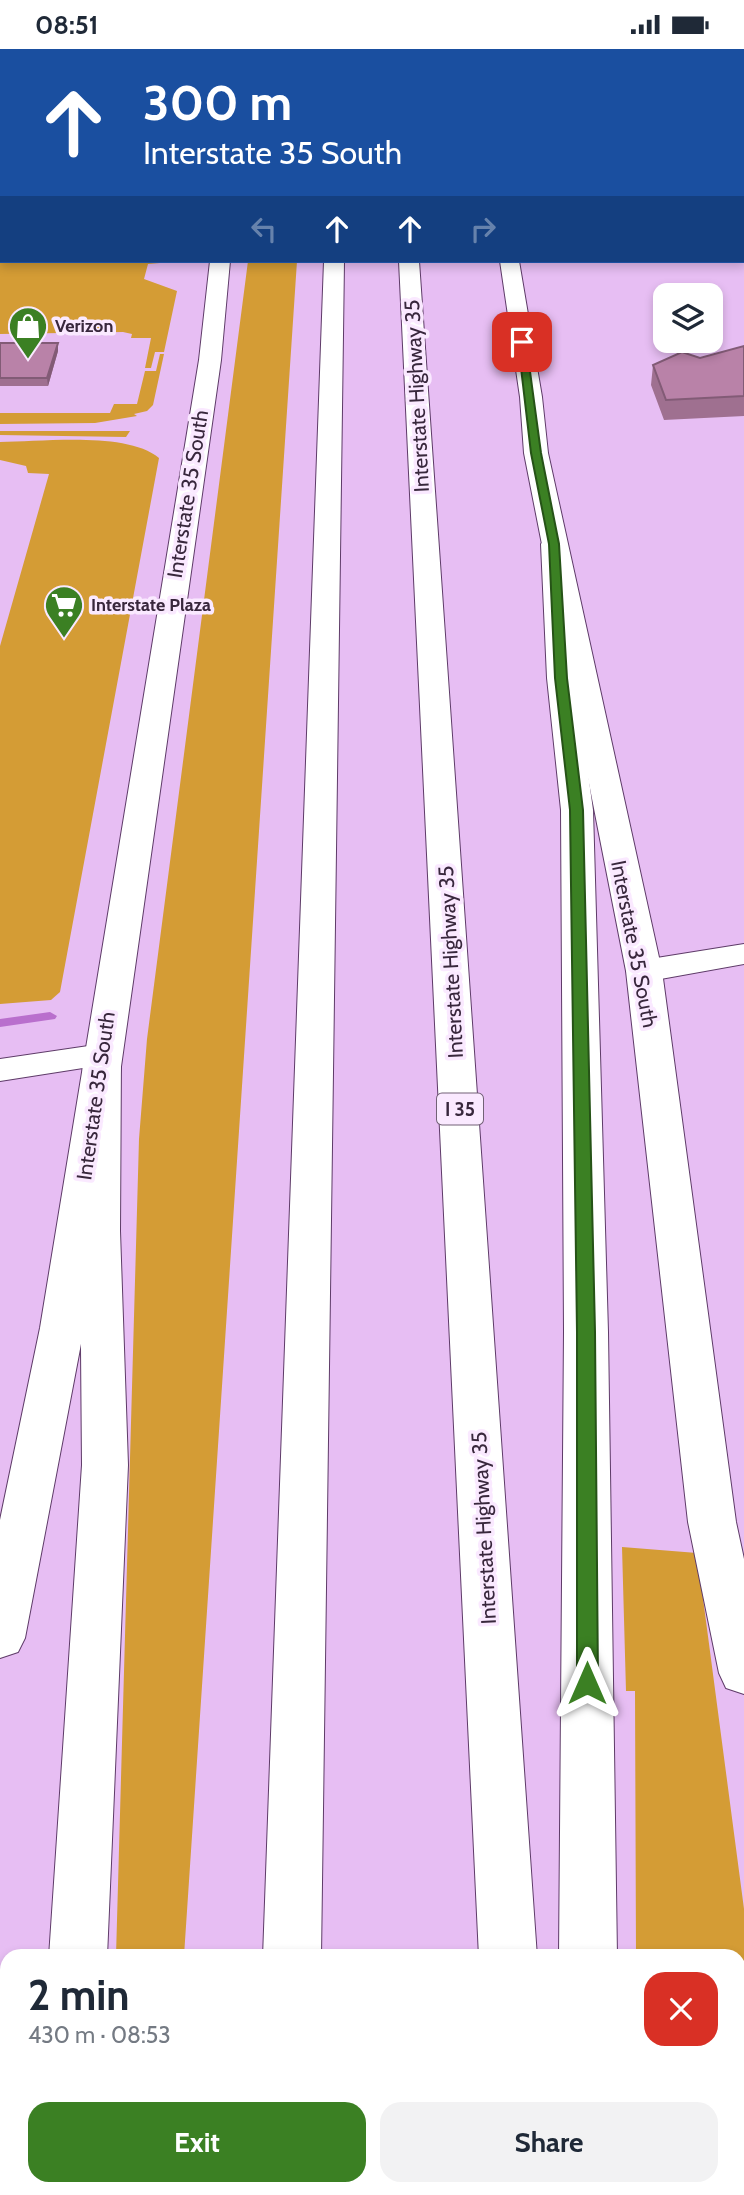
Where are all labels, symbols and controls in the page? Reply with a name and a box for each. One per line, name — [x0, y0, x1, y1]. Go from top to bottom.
text: 08:51 — [35, 9, 98, 41]
text: 300 m — [143, 73, 292, 132]
icon: ahead — [28, 77, 119, 168]
text: Interstate 35 South — [143, 133, 402, 172]
icon: left — [245, 210, 283, 248]
icon: ahead — [318, 210, 356, 248]
icon: ahead — [391, 210, 429, 248]
icon: right — [464, 210, 502, 248]
map controls — [653, 283, 723, 353]
button: layers — [653, 283, 723, 353]
street label: Interstate Highway 35 — [399, 299, 434, 493]
shop icon: Verizon — [7, 305, 49, 360]
pin — [492, 312, 552, 372]
place label: Verizon — [55, 315, 113, 337]
icon: arrive — [503, 323, 541, 361]
street label: Interstate 35 South — [162, 408, 213, 580]
supermarket icon: Interstate Plaza — [43, 584, 85, 639]
place label: Interstate Plaza — [91, 594, 211, 616]
street label: Interstate 35 South — [606, 858, 663, 1030]
street label: Interstate Highway 35 — [433, 865, 468, 1059]
street label: Interstate 35 South — [71, 1010, 120, 1182]
road number: I 35 — [437, 1093, 483, 1125]
street label: Interstate Highway 35 — [466, 1431, 501, 1625]
position arrow — [550, 1646, 624, 1720]
text: 2 min — [28, 1969, 129, 2021]
button: close — [644, 1972, 718, 2046]
text: 430 m · 08:53 — [28, 2021, 171, 2049]
button: Exit — [28, 2102, 366, 2182]
button: Share — [380, 2102, 718, 2182]

